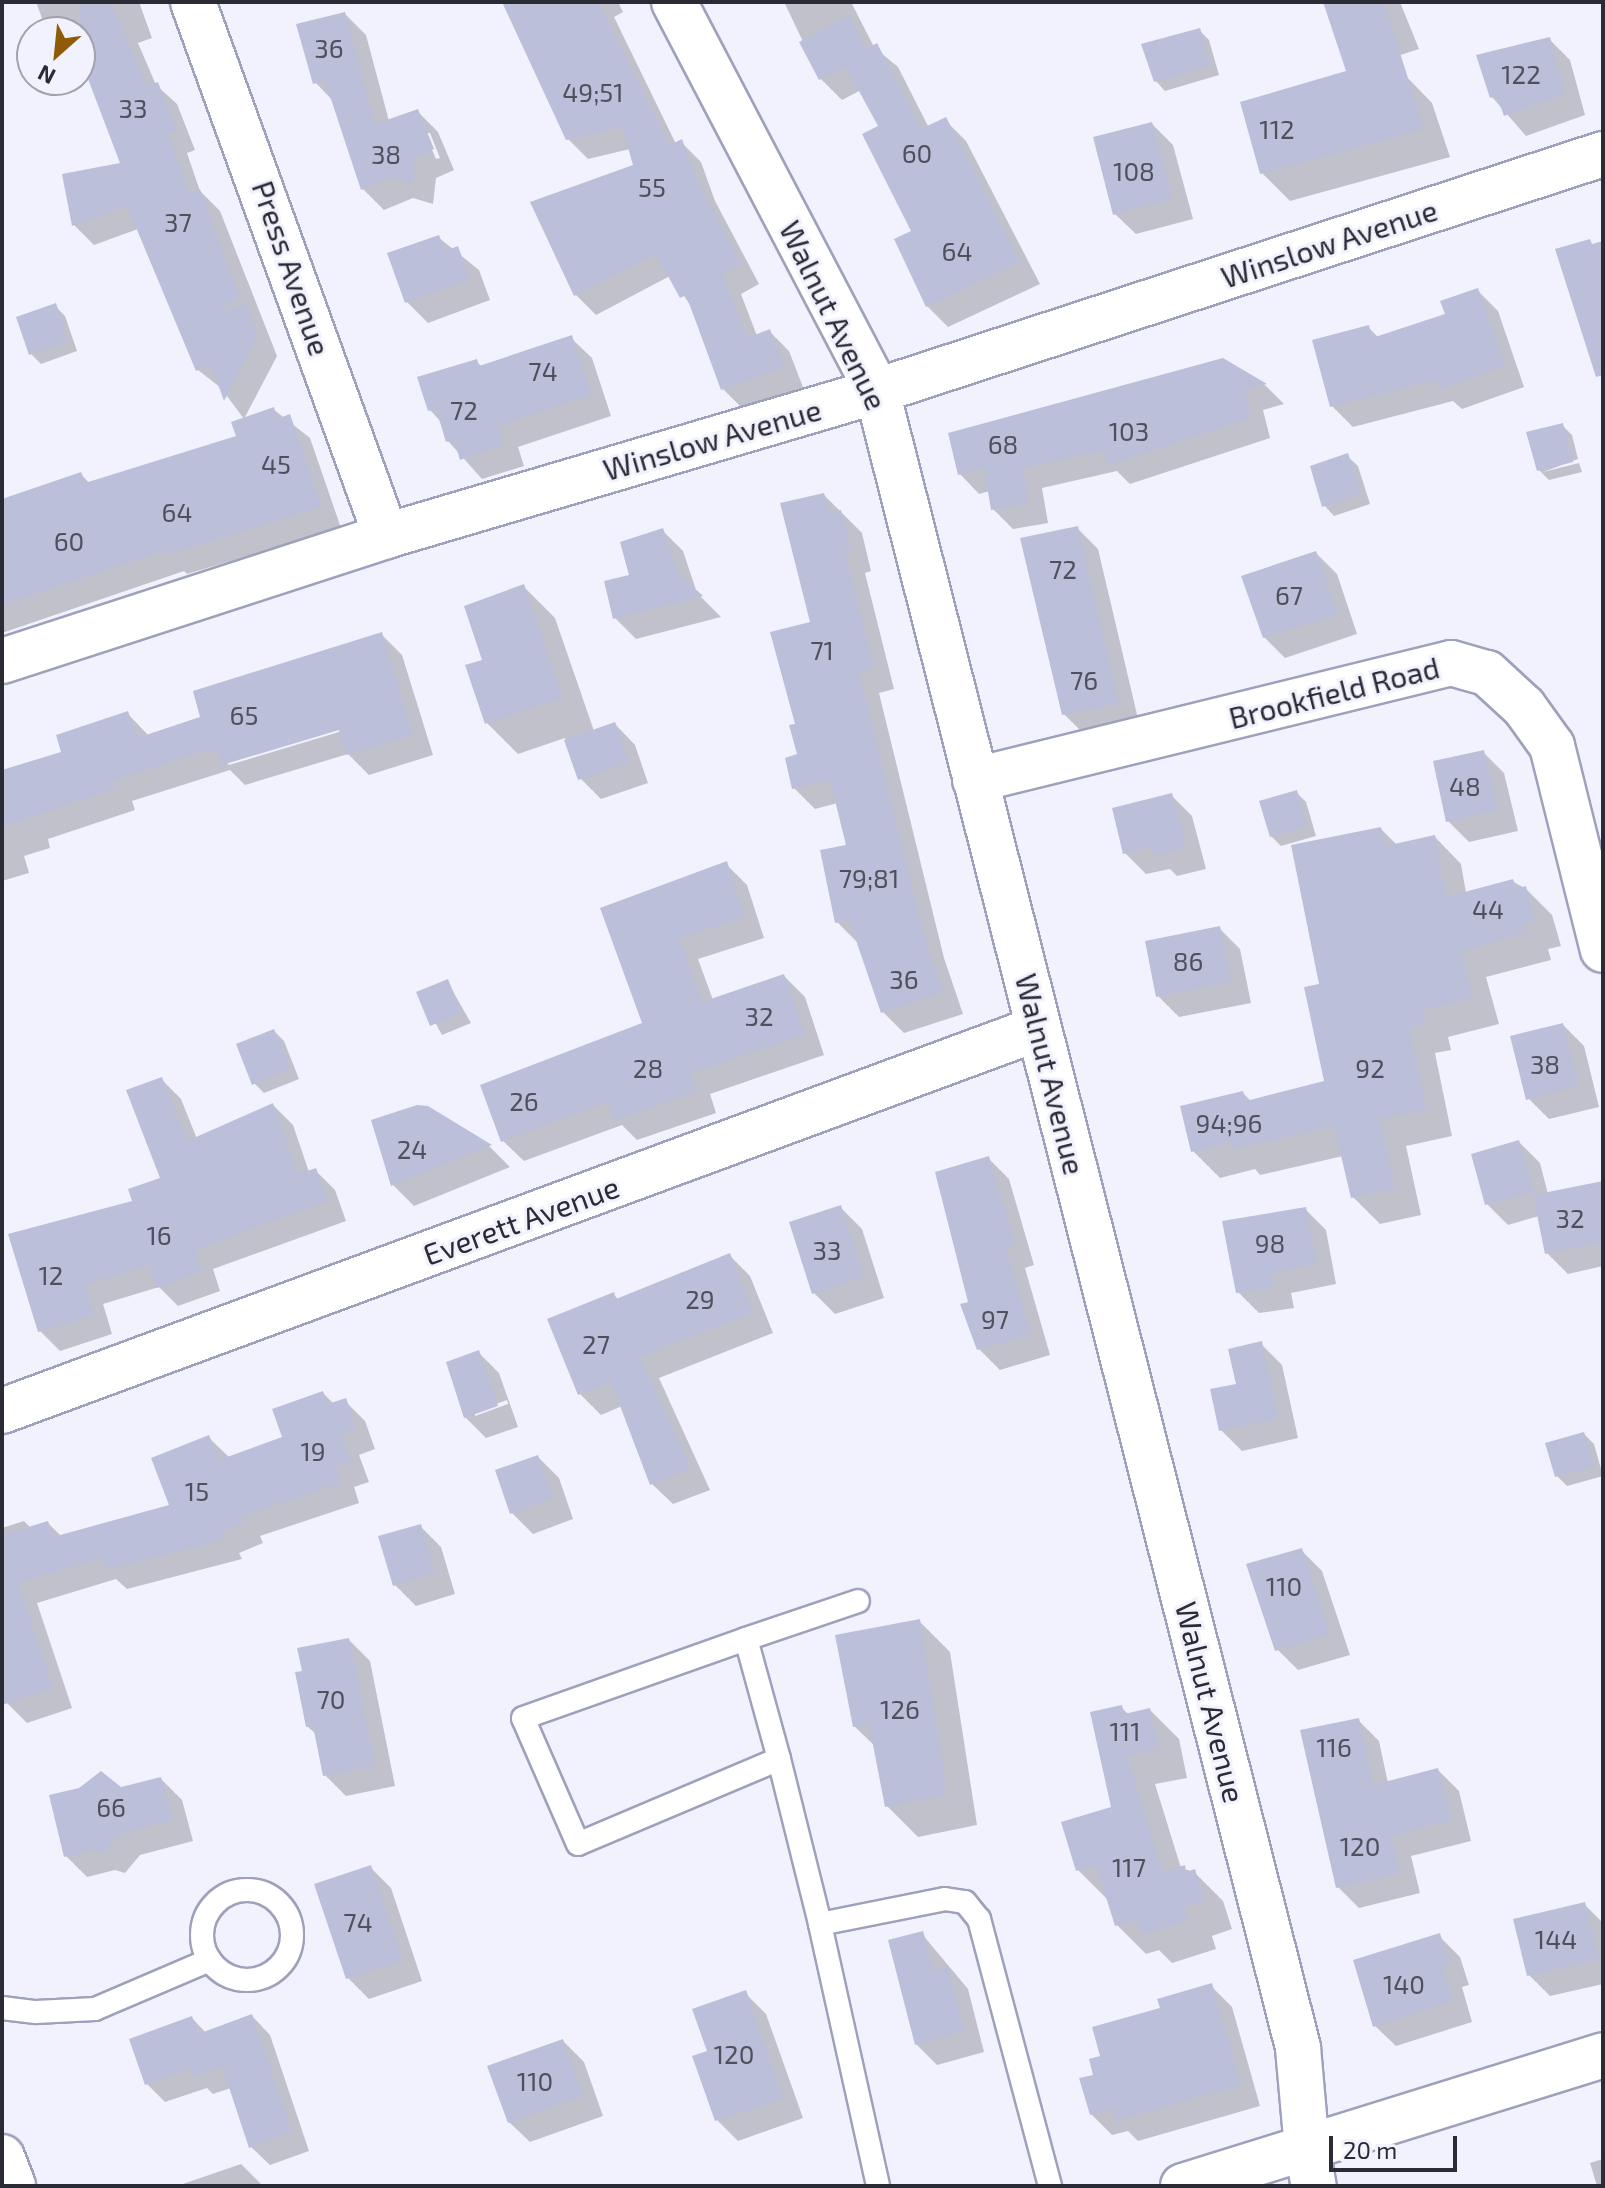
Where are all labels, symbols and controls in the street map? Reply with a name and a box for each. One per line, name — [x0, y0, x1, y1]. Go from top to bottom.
north arrow — [16, 16, 96, 96]
house number: 36 — [314, 32, 344, 64]
house number: 122 — [1501, 58, 1541, 90]
text: N — [33, 60, 59, 91]
house number: 49;51 — [562, 76, 624, 108]
house number: 33 — [119, 92, 147, 124]
house number: 112 — [1259, 113, 1295, 145]
house number: 60 — [902, 137, 932, 169]
house number: 38 — [371, 138, 401, 170]
house number: 108 — [1113, 155, 1155, 187]
house number: 55 — [638, 171, 666, 203]
street label: Press Avenue — [245, 176, 339, 360]
street label: Winslow Avenue — [1216, 191, 1442, 295]
house number: 37 — [164, 206, 192, 238]
street label: Walnut Avenue — [773, 214, 895, 416]
house number: 64 — [942, 235, 972, 267]
house number: 74 — [528, 355, 558, 387]
street label: Winslow Avenue — [598, 391, 826, 487]
house number: 72 — [450, 394, 478, 426]
house number: 103 — [1109, 415, 1149, 447]
house number: 68 — [988, 428, 1018, 460]
house number: 45 — [261, 448, 291, 480]
house number: 64 — [162, 496, 192, 528]
house number: 60 — [54, 525, 84, 557]
house number: 72 — [1049, 553, 1077, 585]
house number: 67 — [1275, 579, 1303, 611]
house number: 71 — [810, 634, 834, 666]
street label: Brookfield Road — [1225, 648, 1443, 736]
house number: 76 — [1070, 664, 1098, 696]
house number: 65 — [230, 699, 258, 731]
house number: 48 — [1449, 770, 1481, 802]
house number: 79;81 — [839, 862, 899, 894]
house number: 44 — [1472, 893, 1504, 925]
house number: 86 — [1173, 945, 1203, 977]
house number: 36 — [889, 963, 919, 995]
street label: Walnut Avenue — [1009, 969, 1093, 1179]
house number: 32 — [744, 1000, 774, 1032]
house number: 38 — [1530, 1048, 1560, 1080]
house number: 28 — [633, 1052, 663, 1084]
house number: 92 — [1355, 1052, 1385, 1084]
house number: 26 — [509, 1085, 539, 1117]
house number: 94;96 — [1196, 1107, 1262, 1139]
house number: 24 — [397, 1133, 427, 1165]
street label: Everett Avenue — [418, 1168, 624, 1272]
house number: 32 — [1555, 1202, 1585, 1234]
house number: 16 — [146, 1219, 172, 1251]
house number: 98 — [1255, 1227, 1285, 1259]
house number: 33 — [813, 1234, 841, 1266]
house number: 12 — [39, 1259, 63, 1291]
house number: 29 — [685, 1283, 715, 1315]
house number: 97 — [981, 1303, 1009, 1335]
house number: 27 — [582, 1328, 610, 1360]
house number: 19 — [300, 1435, 326, 1467]
house number: 15 — [185, 1475, 209, 1507]
house number: 110 — [1266, 1570, 1302, 1602]
street label: Walnut Avenue — [1169, 1597, 1253, 1807]
house number: 70 — [317, 1683, 345, 1715]
house number: 126 — [880, 1693, 920, 1725]
house number: 111 — [1109, 1715, 1141, 1747]
house number: 116 — [1316, 1731, 1352, 1763]
house number: 66 — [96, 1791, 126, 1823]
house number: 120 — [1340, 1830, 1380, 1862]
house number: 117 — [1112, 1851, 1146, 1883]
house number: 74 — [343, 1906, 373, 1938]
house number: 144 — [1535, 1923, 1577, 1955]
house number: 140 — [1383, 1968, 1425, 2000]
house number: 120 — [714, 2038, 754, 2070]
house number: 110 — [517, 2065, 553, 2097]
scale bar — [1333, 2120, 1461, 2170]
text: 20 m — [1343, 2135, 1397, 2164]

